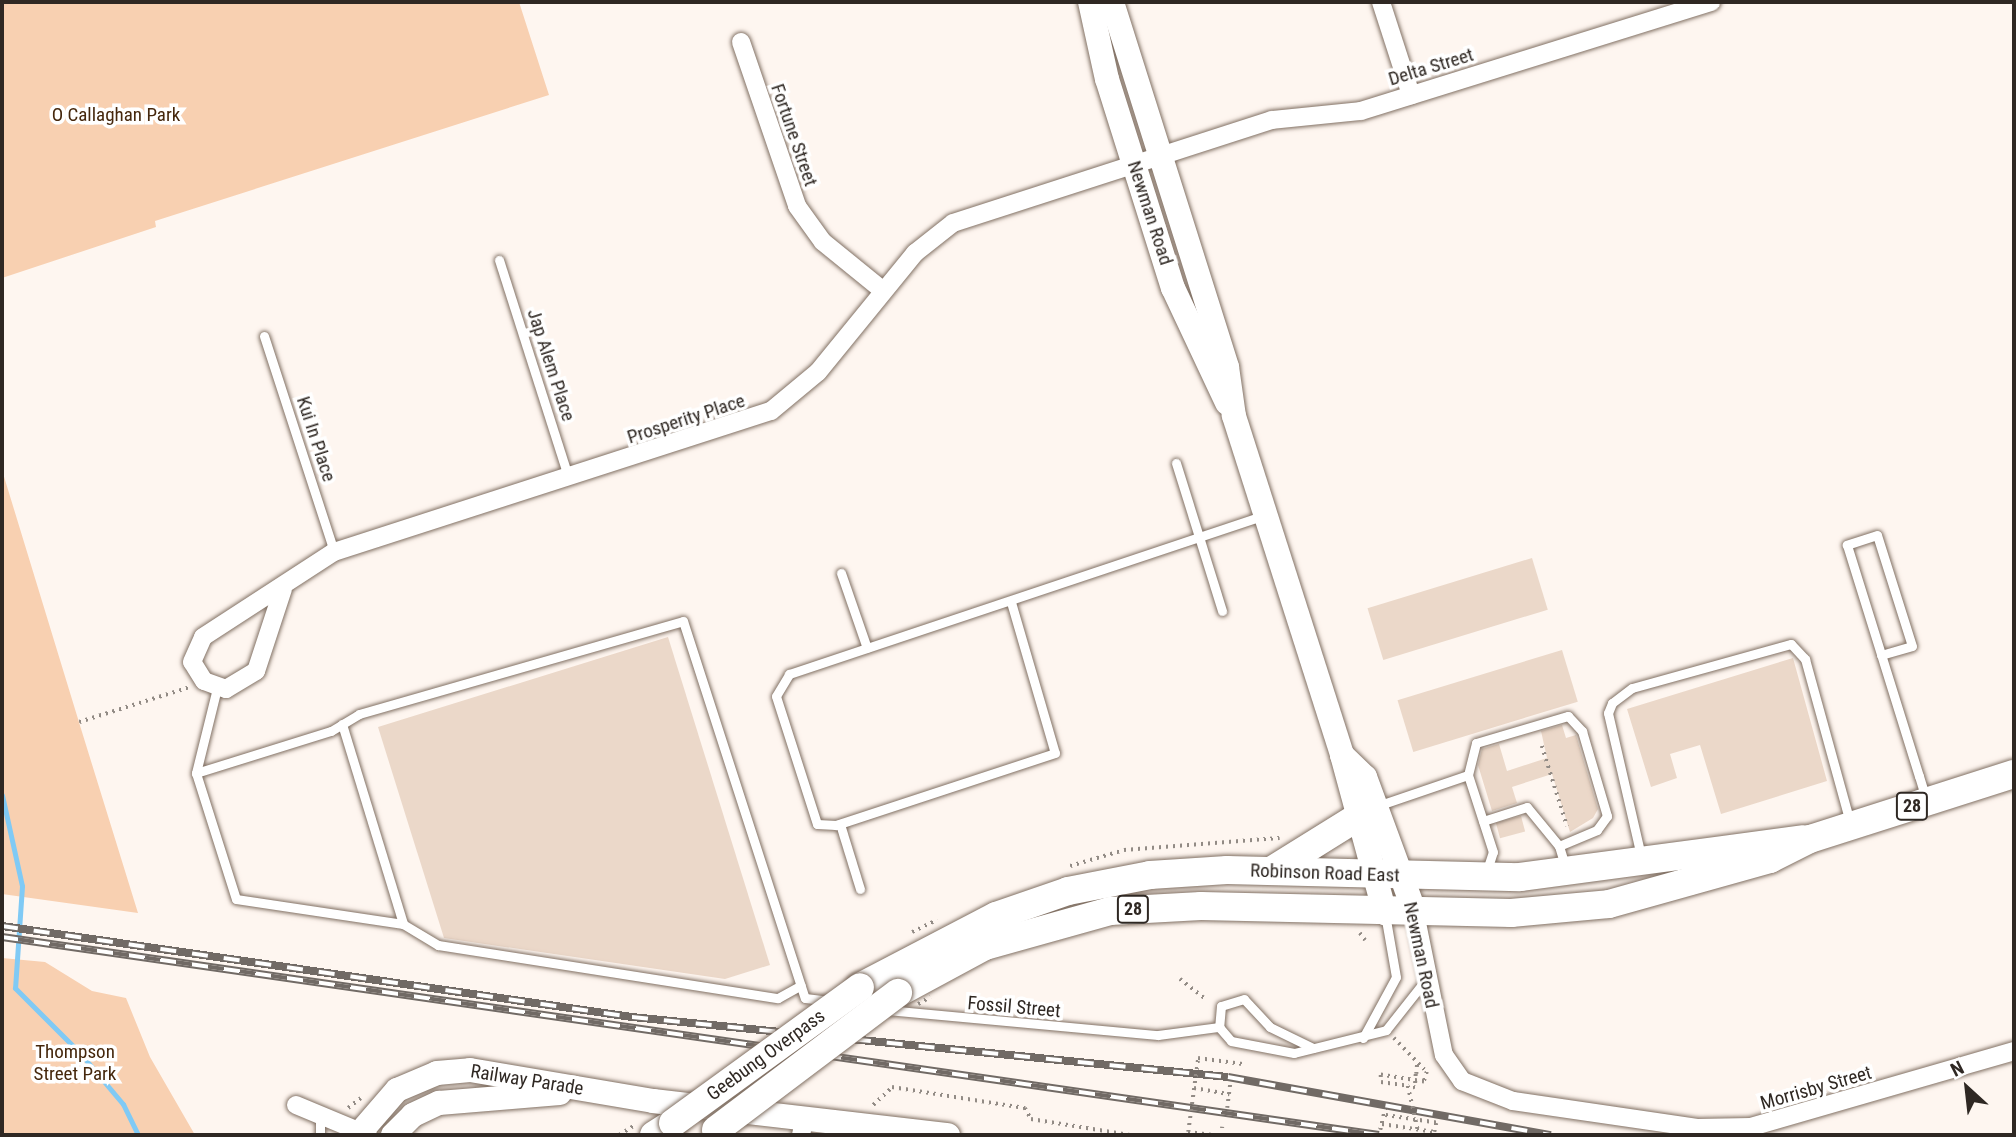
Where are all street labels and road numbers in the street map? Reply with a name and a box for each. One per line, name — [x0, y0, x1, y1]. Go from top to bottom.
street label: Delta Street — [1386, 43, 1476, 91]
street label: Fortune Street — [766, 81, 822, 189]
street label: Newman Road — [1122, 158, 1178, 268]
street label: Jap Alem Place — [522, 306, 580, 424]
street label: Prosperity Place — [624, 389, 748, 449]
street label: Kui In Place — [292, 394, 340, 484]
road number: 28 — [1895, 792, 1930, 820]
street label: Robinson Road East — [1250, 859, 1400, 887]
road number: 28 — [1116, 894, 1150, 924]
street label: Newman Road — [1399, 900, 1443, 1010]
street label: Fossil Street — [966, 992, 1062, 1022]
street label: Geebung Overpass — [702, 1005, 830, 1105]
street label: Railway Parade — [469, 1060, 585, 1100]
street label: Morrisby Street — [1758, 1061, 1874, 1115]

